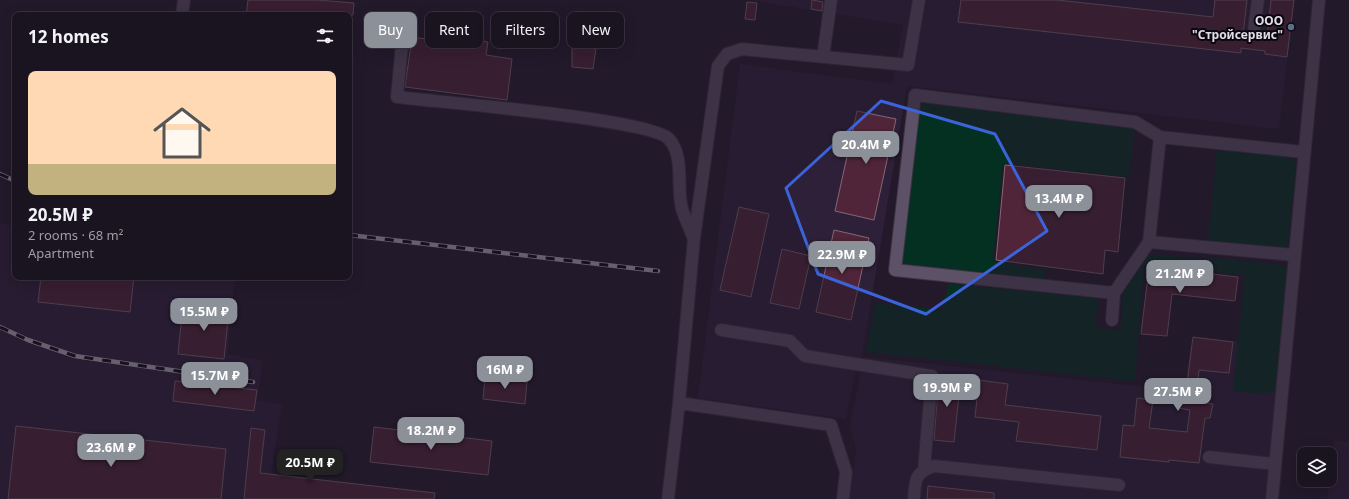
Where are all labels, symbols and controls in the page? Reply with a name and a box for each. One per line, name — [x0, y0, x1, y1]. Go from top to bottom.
chip: Buy — [364, 12, 417, 48]
chip: Rent — [425, 12, 483, 48]
chip: Filters — [491, 12, 559, 48]
chip: New — [567, 12, 624, 48]
place label: ООО "Стройсервис" — [1192, 12, 1283, 43]
marker: ООО "Стройсервис" — [1286, 22, 1296, 32]
text: 12 homes — [28, 25, 109, 48]
icon: filters — [314, 25, 336, 47]
icon: home — [146, 97, 218, 169]
pin: 20.4M ₽ — [829, 131, 903, 165]
text: 20.4M ₽ — [841, 135, 891, 153]
pin: 13.4M ₽ — [1022, 185, 1096, 219]
text: 13.4M ₽ — [1034, 189, 1084, 207]
text: 20.5M ₽ — [28, 203, 93, 226]
text: 2 rooms · 68 m² — [28, 226, 123, 244]
pin: 22.9M ₽ — [805, 241, 879, 275]
text: Apartment — [28, 244, 94, 262]
text: 22.9M ₽ — [817, 245, 867, 263]
pin: 21.2M ₽ — [1143, 260, 1217, 294]
text: 21.2M ₽ — [1155, 264, 1205, 282]
pin: 15.5M ₽ — [167, 298, 241, 332]
text: 15.5M ₽ — [179, 302, 229, 320]
pin: 16M ₽ — [477, 356, 533, 390]
text: 16M ₽ — [486, 360, 524, 378]
pin: 15.7M ₽ — [178, 362, 252, 396]
text: 15.7M ₽ — [190, 366, 240, 384]
pin: 19.9M ₽ — [910, 374, 984, 408]
text: 19.9M ₽ — [922, 378, 972, 396]
pin: 27.5M ₽ — [1141, 378, 1215, 412]
text: 27.5M ₽ — [1153, 382, 1203, 400]
pin: 18.2M ₽ — [394, 417, 468, 451]
text: 18.2M ₽ — [406, 421, 456, 439]
pin: 23.6M ₽ — [74, 434, 148, 468]
text: 23.6M ₽ — [86, 438, 136, 456]
map controls — [1297, 447, 1337, 487]
button: layers — [1297, 447, 1337, 487]
pin: 20.5M ₽ — [273, 449, 347, 483]
text: 20.5M ₽ — [285, 453, 335, 471]

